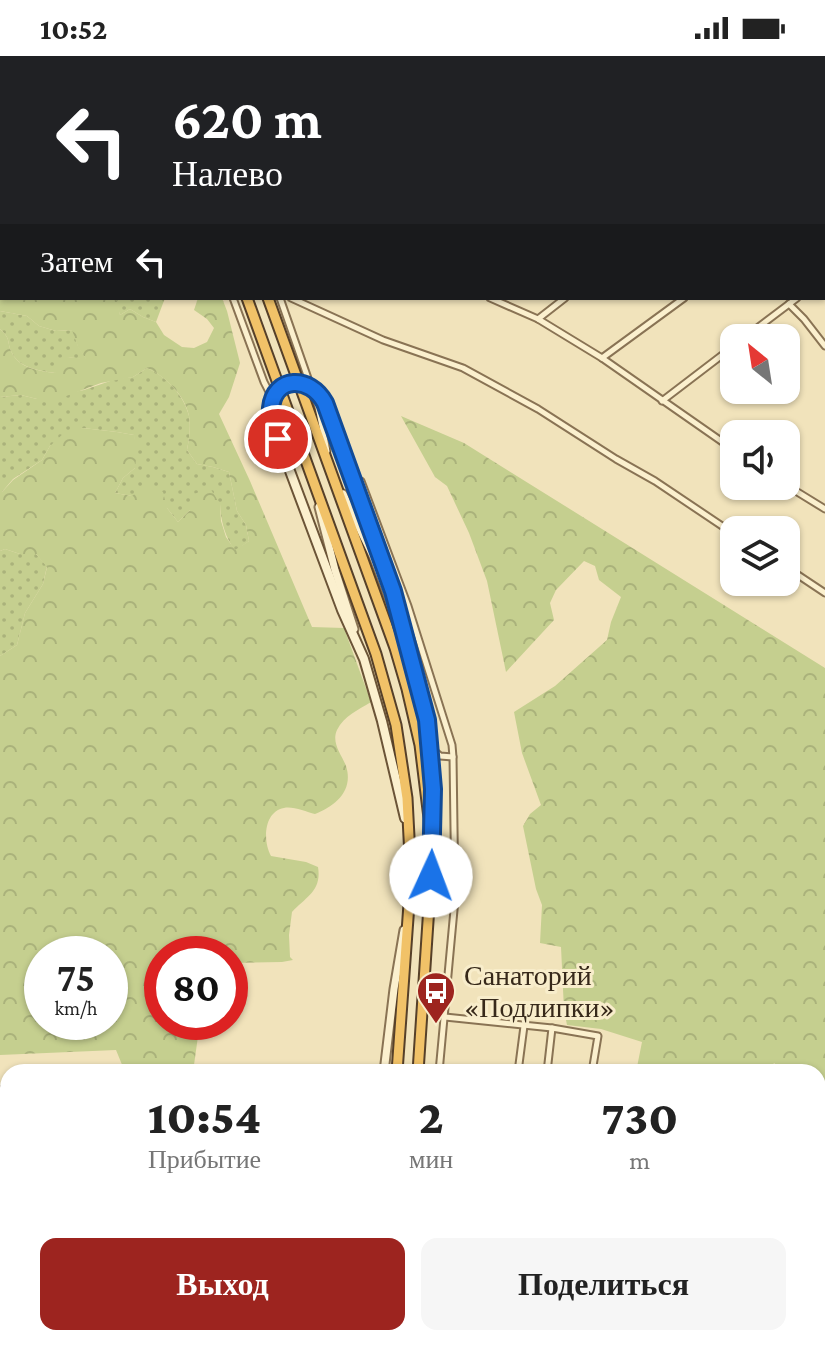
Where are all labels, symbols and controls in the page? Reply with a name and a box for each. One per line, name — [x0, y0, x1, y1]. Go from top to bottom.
text: 10:52 — [40, 12, 107, 45]
icon: left — [40, 88, 144, 192]
text: 620 m — [172, 88, 322, 150]
text: Налево — [172, 154, 283, 194]
icon: left — [129, 240, 173, 284]
text: Затем — [40, 245, 113, 278]
north arrow — [720, 324, 800, 404]
map controls — [720, 324, 800, 596]
pin — [244, 405, 312, 473]
icon: arrive — [256, 417, 300, 461]
button: sound — [720, 420, 800, 500]
button: layers — [720, 516, 800, 596]
position arrow — [389, 834, 473, 918]
speed limit sign: 80 — [144, 936, 248, 1040]
text: 75 — [57, 955, 95, 1000]
place label: Санаторий «Подлипки» — [464, 960, 615, 1023]
bus stop icon: Санаторий «Подлипки» — [415, 970, 457, 1025]
text: km/h — [54, 997, 98, 1019]
text: 10:54 — [148, 1090, 261, 1143]
text: 2 — [419, 1090, 444, 1143]
text: 730 — [601, 1091, 678, 1144]
text: Прибытие — [148, 1145, 261, 1174]
text: мин — [409, 1145, 453, 1174]
text: m — [629, 1146, 650, 1175]
button: Выход — [40, 1238, 405, 1330]
button: Поделиться — [421, 1238, 786, 1330]

